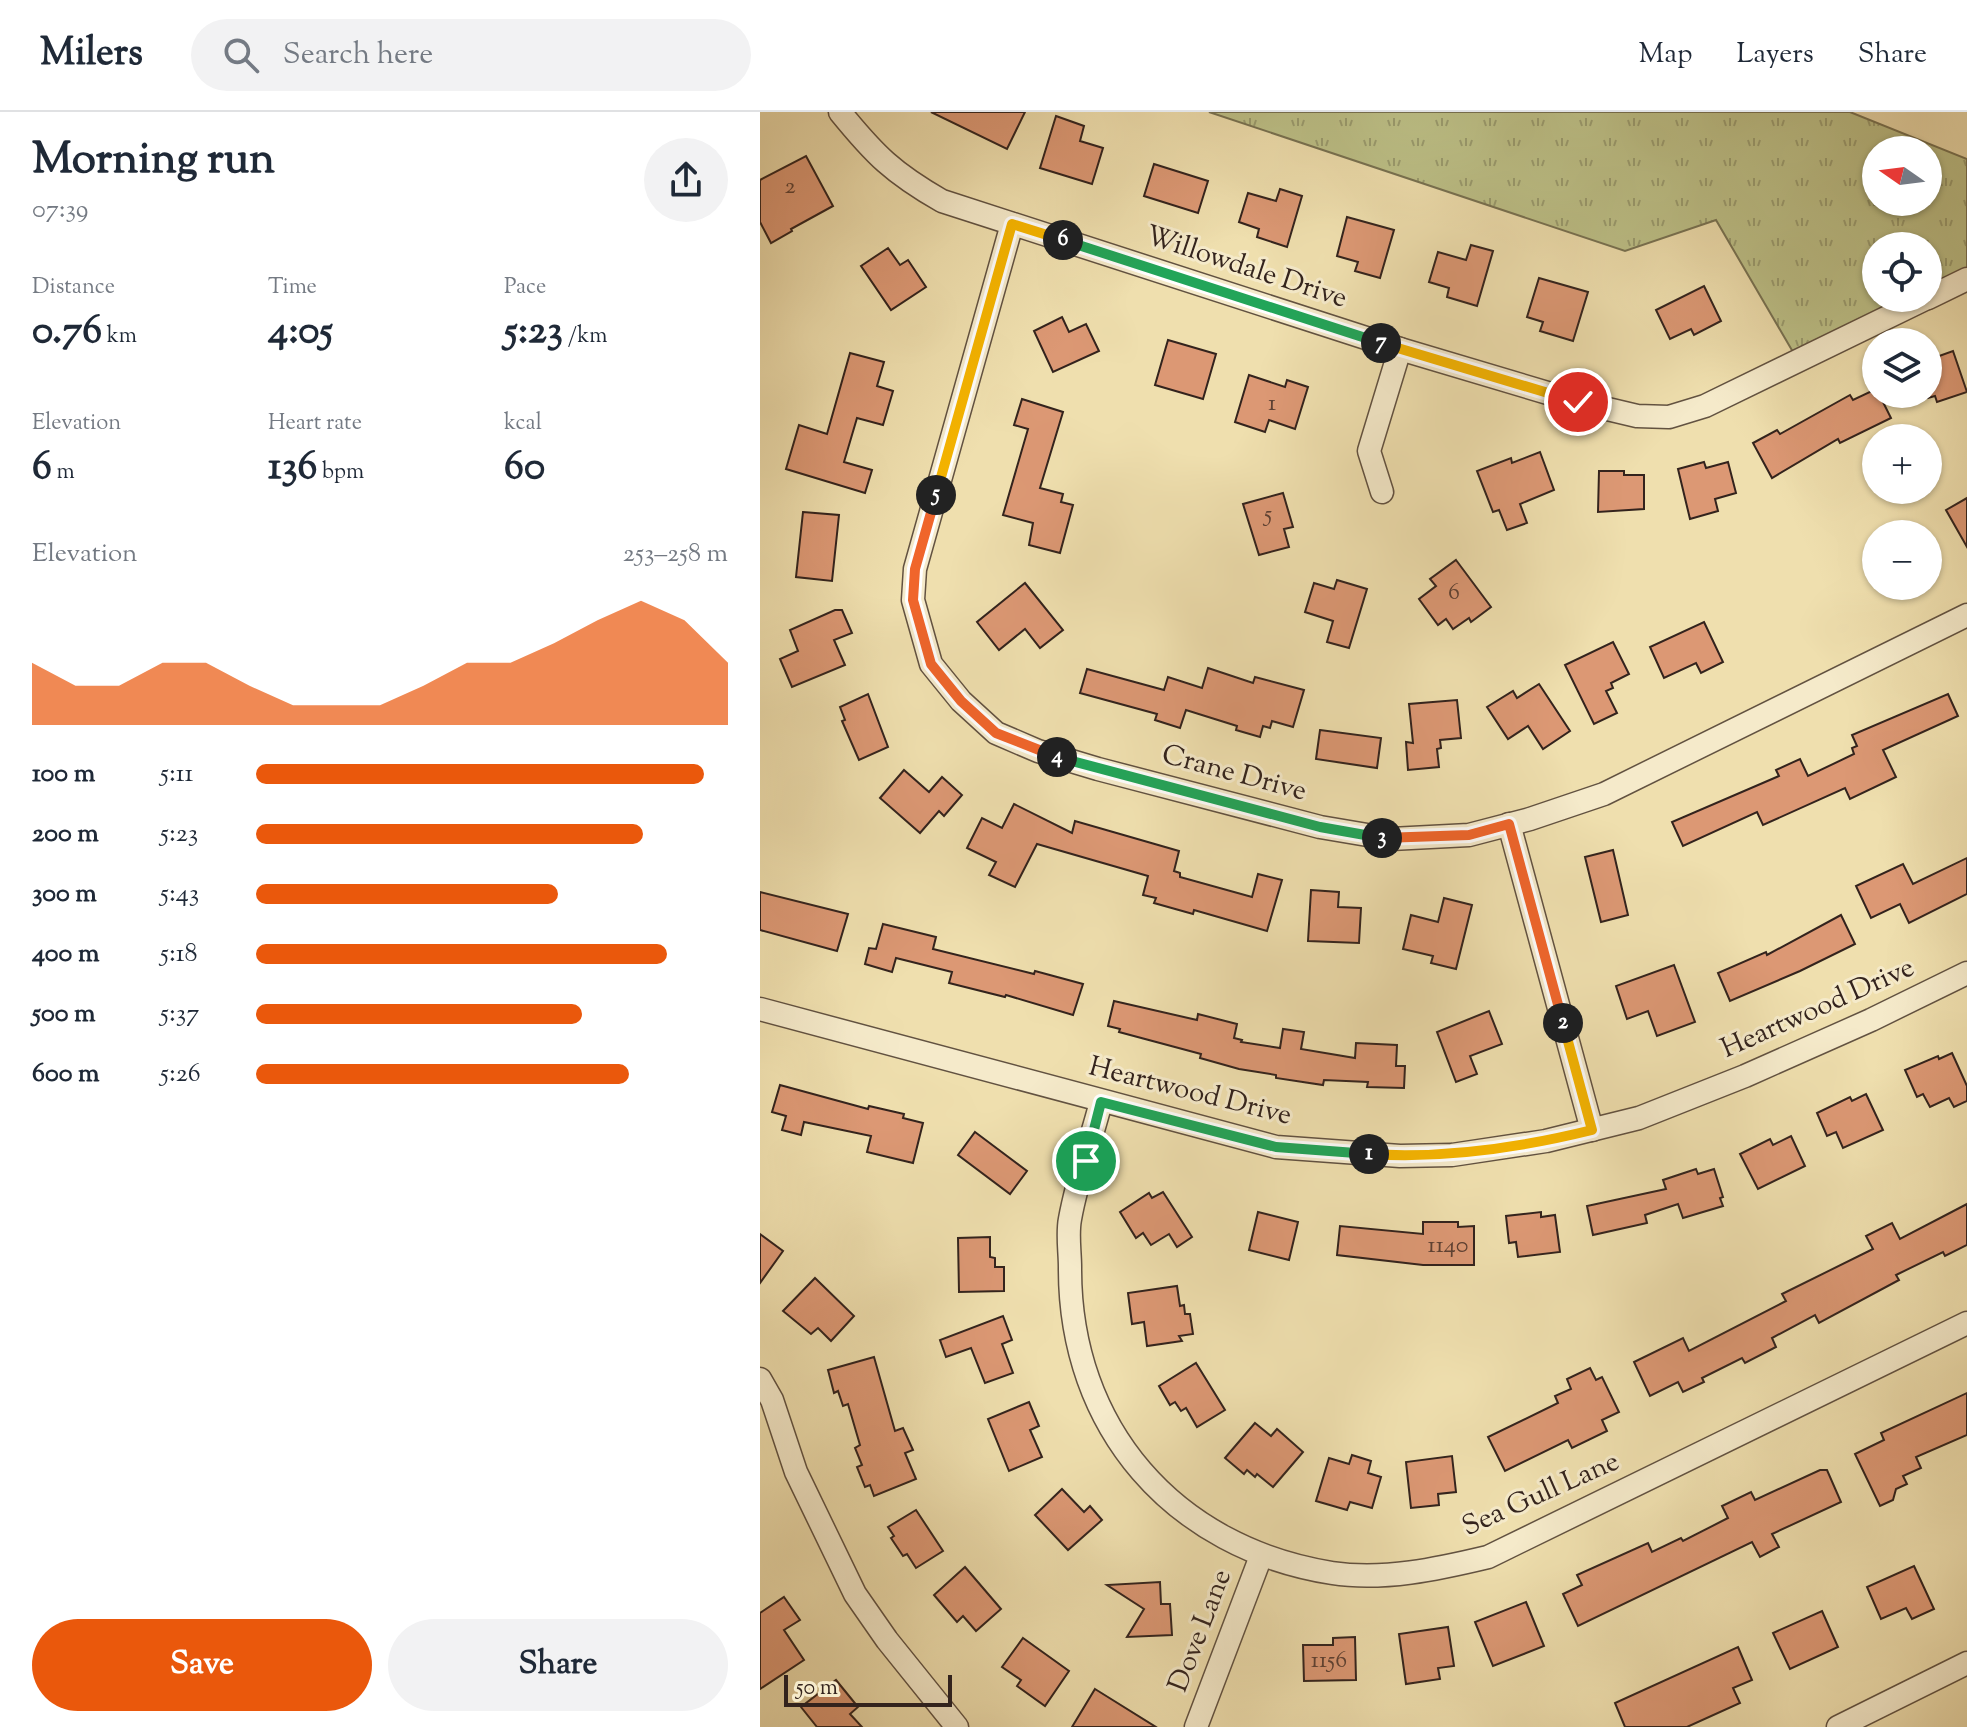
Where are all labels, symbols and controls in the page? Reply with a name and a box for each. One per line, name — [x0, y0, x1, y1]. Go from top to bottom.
search box — [191, 19, 751, 91]
text: Milers — [40, 28, 143, 82]
icon: search — [219, 33, 263, 77]
text: Search here — [283, 34, 433, 77]
text: Map — [1639, 35, 1692, 75]
text: Layers — [1736, 35, 1814, 75]
text: Share — [1858, 35, 1927, 75]
text: Morning run — [32, 130, 275, 193]
north arrow — [1862, 136, 1942, 216]
map controls — [1862, 136, 1942, 600]
button: share — [644, 138, 728, 222]
house number: 2 — [784, 170, 796, 204]
text: 07:39 — [32, 192, 88, 229]
street label: Willowdale Drive — [1140, 217, 1352, 319]
pin: 6 — [1043, 220, 1083, 260]
text: 6 — [1058, 224, 1068, 256]
button: locate — [1862, 232, 1942, 312]
text: Distance — [32, 272, 115, 304]
text: Time — [268, 272, 317, 304]
text: Pace — [504, 272, 546, 304]
text: 0.76 — [32, 304, 102, 361]
text: 4:05 — [268, 304, 333, 361]
text: 5:23 — [504, 304, 563, 361]
text: km — [102, 321, 137, 353]
text: /km — [563, 321, 607, 353]
pin: 7 — [1361, 323, 1401, 363]
text: 7 — [1375, 327, 1387, 359]
button: layers — [1862, 328, 1942, 408]
pin — [1544, 368, 1612, 436]
icon: check — [1556, 380, 1600, 424]
house number: 1 — [1268, 387, 1276, 421]
text: Elevation — [32, 408, 121, 440]
text: Heart rate — [268, 408, 362, 440]
text: kcal — [504, 408, 542, 440]
button: + — [1862, 424, 1942, 504]
text: 6 — [32, 440, 52, 497]
text: 136 — [268, 440, 317, 497]
text: 60 — [504, 440, 545, 497]
text: m — [52, 457, 75, 489]
text: bpm — [317, 457, 364, 489]
pin: 5 — [916, 475, 956, 515]
text: 5 — [932, 479, 940, 511]
house number: 5 — [1262, 498, 1272, 532]
button: − — [1862, 520, 1942, 600]
text: Elevation — [32, 536, 137, 573]
text: 253–258 m — [623, 536, 728, 573]
house number: 6 — [1448, 576, 1460, 610]
street label: Crane Drive — [1157, 735, 1311, 813]
pin: 4 — [1037, 737, 1077, 777]
text: 4 — [1051, 741, 1063, 773]
text: 100 m — [32, 756, 95, 793]
text: 5:11 — [160, 756, 193, 793]
text: 200 m — [32, 816, 99, 853]
text: 5:23 — [160, 816, 198, 853]
pin: 3 — [1362, 818, 1402, 858]
text: 3 — [1378, 822, 1386, 854]
text: 300 m — [32, 876, 97, 913]
text: 5:43 — [160, 876, 199, 913]
text: 400 m — [32, 936, 99, 973]
text: 5:18 — [160, 936, 198, 973]
street label: Heartwood Drive — [1715, 948, 1921, 1070]
text: 500 m — [32, 996, 95, 1033]
text: 5:37 — [160, 996, 199, 1033]
pin: 2 — [1543, 1003, 1583, 1043]
text: 2 — [1558, 1007, 1568, 1039]
street label: Heartwood Drive — [1084, 1047, 1296, 1137]
text: 600 m — [32, 1056, 99, 1093]
text: 5:26 — [160, 1056, 201, 1093]
pin — [1052, 1127, 1120, 1195]
pin: 1 — [1349, 1134, 1389, 1174]
text: 1 — [1365, 1138, 1373, 1170]
icon: arrive — [1064, 1139, 1108, 1183]
house number: 1140 — [1428, 1229, 1468, 1263]
street label: Sea Gull Lane — [1456, 1442, 1626, 1548]
street label: Dove Lane — [1159, 1564, 1243, 1698]
button: Save — [32, 1619, 372, 1711]
button: Share — [388, 1619, 728, 1711]
house number: 1156 — [1311, 1644, 1347, 1678]
scale bar — [784, 1671, 952, 1707]
text: 50 m — [796, 1673, 838, 1705]

